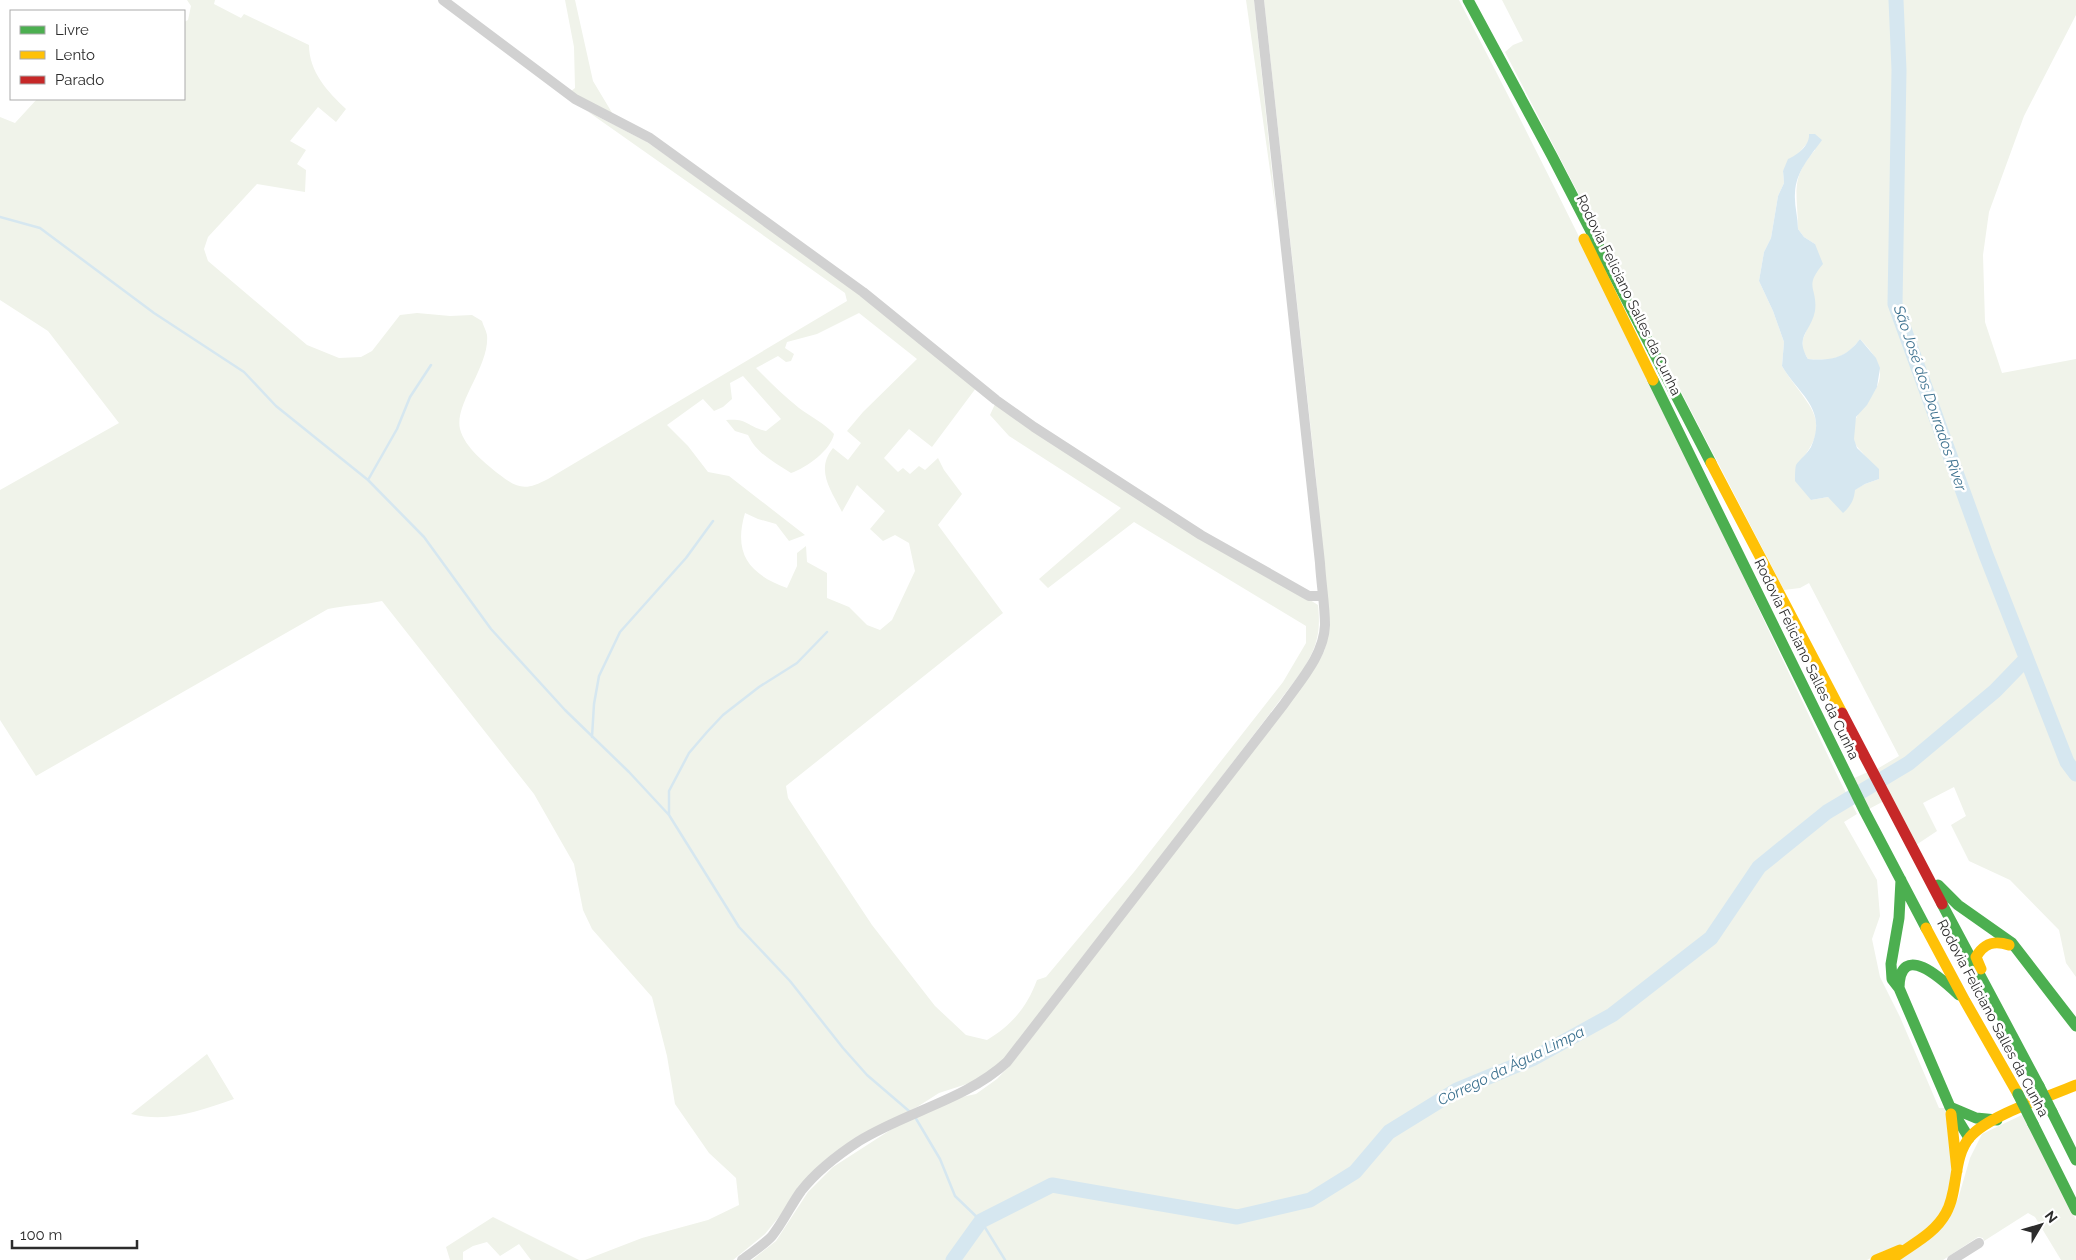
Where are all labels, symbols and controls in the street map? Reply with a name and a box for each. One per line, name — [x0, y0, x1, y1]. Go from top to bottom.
legend — [10, 10, 185, 100]
text: Livre — [55, 21, 89, 39]
text: Lento — [55, 46, 95, 64]
text: Parado — [55, 71, 104, 89]
street label: Rodovia Feliciano Salles da Cunha — [1573, 192, 1685, 398]
water label: São José dos Dourados River — [1889, 302, 1971, 494]
street label: Rodovia Feliciano Salles da Cunha — [1751, 556, 1863, 762]
street label: Rodovia Feliciano Salles da Cunha — [1934, 917, 2052, 1119]
water label: Córrego da Água Limpa — [1435, 1023, 1587, 1109]
north arrow — [2016, 1200, 2066, 1250]
text: N — [2042, 1208, 2061, 1226]
scale bar — [12, 1218, 138, 1250]
text: 100 m — [20, 1226, 62, 1244]

